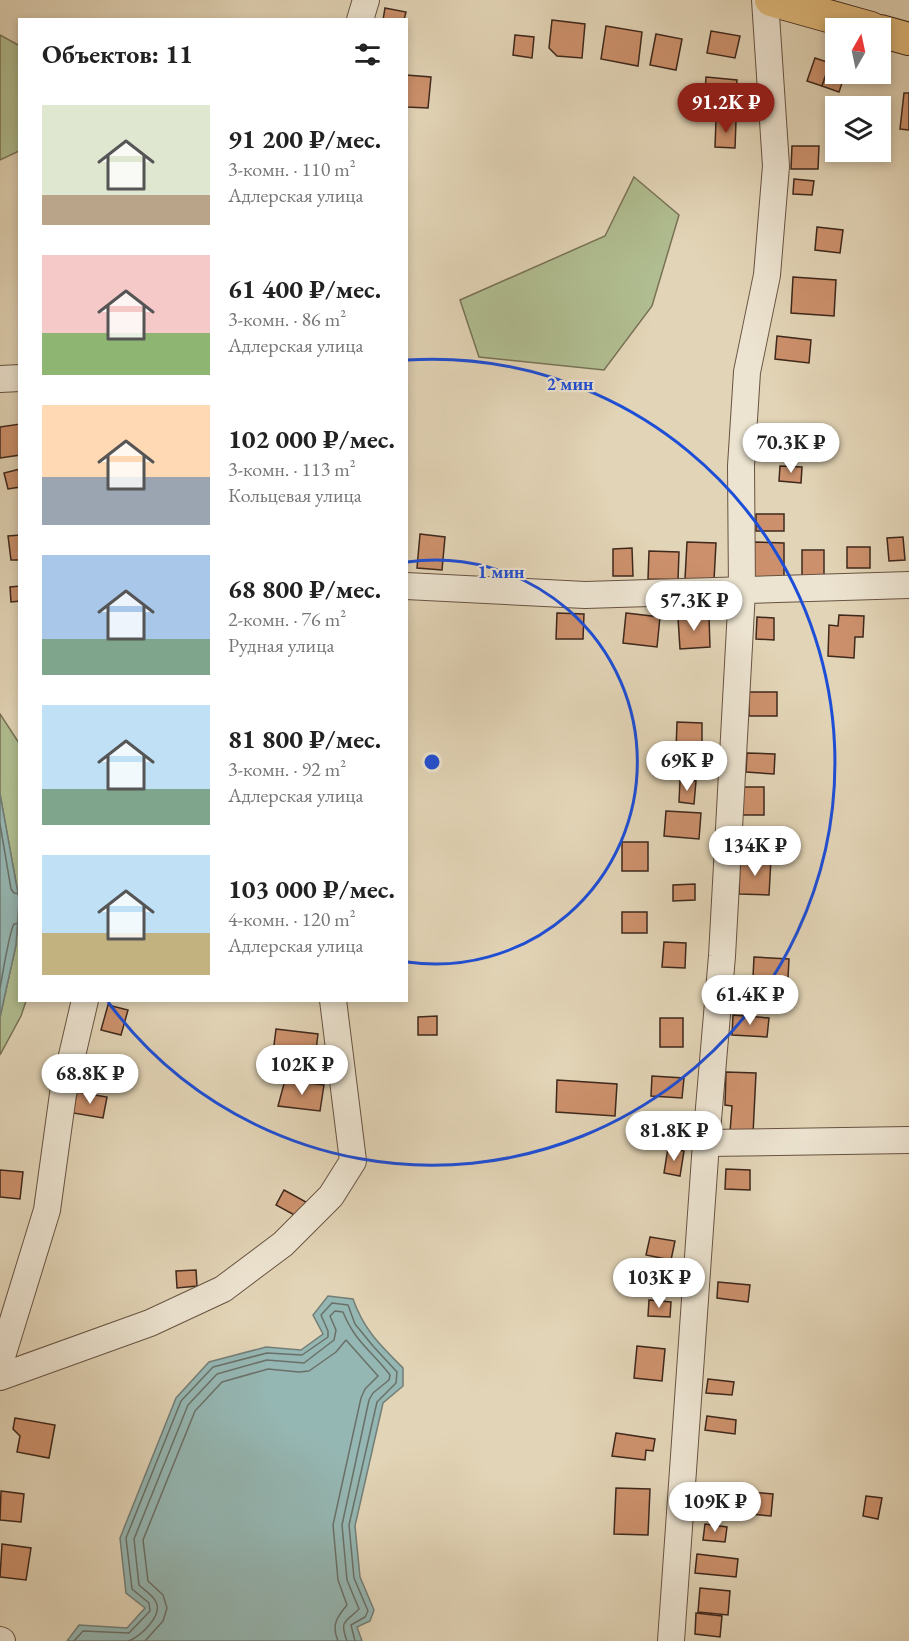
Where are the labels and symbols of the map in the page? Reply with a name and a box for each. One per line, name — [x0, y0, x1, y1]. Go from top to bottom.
north arrow — [825, 18, 891, 84]
pin: 91.2K ₽ — [671, 83, 781, 134]
text: 2 мин — [547, 372, 594, 395]
pin: 70.3K ₽ — [736, 423, 846, 474]
text: 1 мин — [478, 560, 525, 583]
pin: 57.3K ₽ — [639, 581, 749, 632]
pin: 69K ₽ — [645, 741, 729, 792]
centre of rings — [422, 752, 442, 772]
pin: 134K ₽ — [706, 826, 804, 877]
pin: 61.4K ₽ — [695, 975, 805, 1026]
pin: 102K ₽ — [253, 1045, 351, 1096]
pin: 68.8K ₽ — [35, 1054, 145, 1105]
pin: 81.8K ₽ — [619, 1111, 729, 1162]
pin: 103K ₽ — [610, 1258, 708, 1309]
pin: 109K ₽ — [666, 1482, 764, 1533]

